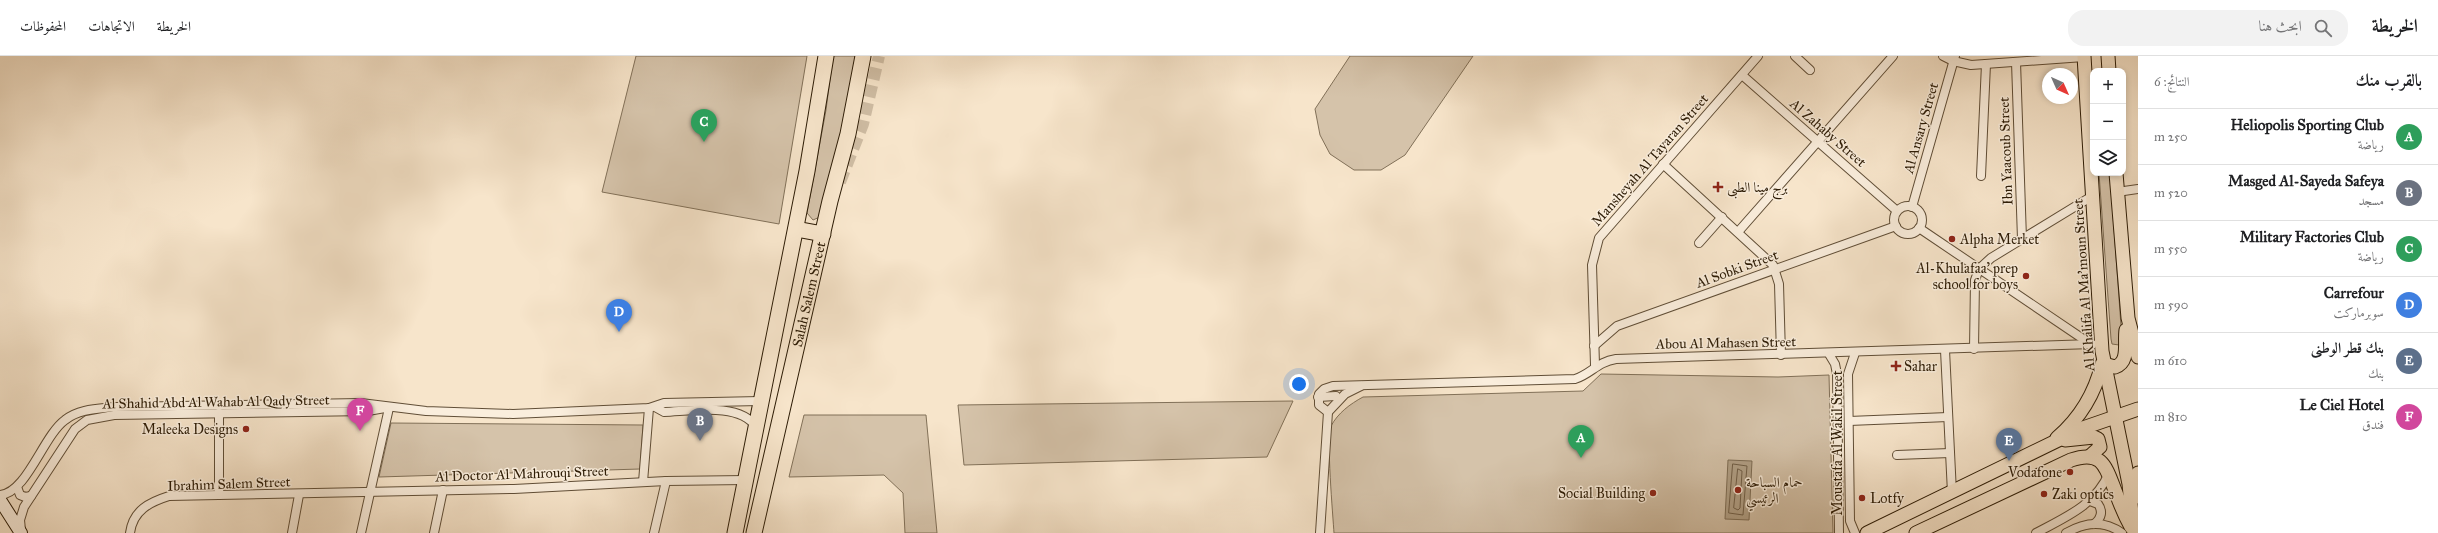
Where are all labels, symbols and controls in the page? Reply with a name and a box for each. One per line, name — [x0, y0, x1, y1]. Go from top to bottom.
search box — [2068, 10, 2348, 46]
text: الخريطة — [2372, 14, 2418, 37]
text: ابحث هنا — [2259, 17, 2302, 35]
icon: search — [2312, 17, 2334, 39]
text: المحفوظات — [20, 18, 66, 35]
text: الاتجاهات — [88, 18, 135, 35]
text: الخريطة — [157, 18, 191, 35]
north arrow — [2042, 68, 2078, 104]
map controls — [2090, 68, 2126, 176]
button: + — [2090, 68, 2126, 104]
text: بالقرب منك — [2356, 70, 2422, 91]
text: النتائج: 6 — [2154, 74, 2190, 90]
street label: Al Ansary Street — [1900, 81, 1942, 176]
street label: Mansheyah Al Tayaran Street — [1588, 90, 1712, 230]
street label: Al Zahaby Street — [1786, 95, 1870, 171]
street label: Ibn Yaacoub Street — [1996, 97, 2016, 205]
button: − — [2090, 104, 2126, 140]
pin: C — [691, 109, 717, 142]
text: Heliopolis Sporting Club — [2231, 116, 2384, 134]
text: 250 m — [2154, 129, 2188, 145]
text: A — [2405, 129, 2413, 145]
text: رياضة — [2358, 137, 2384, 153]
button: layers — [2090, 140, 2126, 176]
text: Masged Al-Sayeda Safeya — [2228, 172, 2384, 190]
place label: برج مينا الطبى — [1727, 179, 1788, 200]
marker: برج مينا الطبى — [1712, 181, 1724, 193]
text: 520 m — [2154, 185, 2188, 201]
text: B — [2405, 185, 2413, 201]
text: مسجد — [2358, 193, 2384, 209]
street label: Al Khalifa Al Ma'moun Street — [2069, 198, 2099, 373]
text: Military Factories Club — [2240, 228, 2384, 246]
place label: Alpha Merket — [1959, 231, 2039, 248]
marker: Alpha Merket — [1947, 234, 1957, 244]
street label: Salah Salem Street — [788, 240, 829, 349]
text: 550 m — [2154, 241, 2187, 257]
text: C — [2405, 241, 2413, 257]
street label: Al Sobki Street — [1693, 246, 1780, 292]
text: رياضة — [2358, 249, 2384, 265]
place label: Al-Khulafaa' prep school for boys — [1915, 260, 2018, 293]
marker: Al-Khulafaa' prep school for boys — [2021, 271, 2031, 281]
text: Carrefour — [2324, 284, 2384, 302]
text: 590 m — [2154, 297, 2188, 313]
text: D — [2404, 297, 2414, 313]
pin: D — [606, 299, 632, 332]
text: سوبرماركت — [2334, 305, 2384, 321]
street label: Abou Al Mahasen Street — [1655, 333, 1796, 353]
text: بنك قطر الوطنى — [2311, 339, 2384, 357]
text: 610 m — [2154, 353, 2187, 369]
text: E — [2404, 353, 2414, 369]
place label: Sahar — [1904, 358, 1938, 375]
marker: Sahar — [1891, 361, 1901, 371]
text: بنك — [2368, 366, 2384, 382]
street label: Moustafa Al Wakil Street — [1829, 370, 1846, 516]
your location — [1289, 374, 1309, 394]
street label: Al Shahid Abd Al Wahab Al Qady Street — [101, 392, 330, 413]
text: Le Ciel Hotel — [2300, 396, 2384, 414]
pin: F — [347, 398, 373, 431]
pin: B — [687, 408, 713, 441]
text: 810 m — [2154, 409, 2187, 425]
text: F — [2405, 409, 2413, 425]
text: فندق — [2362, 417, 2384, 433]
place label: Maleeka Designs — [142, 421, 238, 438]
marker: Maleeka Designs — [241, 424, 251, 434]
pin: A — [1568, 425, 1594, 458]
pin: E — [1996, 428, 2022, 461]
street label: Al Doctor Al Mahrouqi Street — [434, 462, 609, 487]
place label: Vodafone — [2007, 464, 2062, 481]
marker: Vodafone — [2065, 467, 2075, 477]
street label: Ibrahim Salem Street — [167, 473, 291, 495]
place label: حمام السباحة الرئيسي — [1746, 474, 1803, 512]
place label: Social Building — [1558, 485, 1645, 502]
marker: حمام السباحة الرئيسي — [1733, 485, 1743, 495]
place label: Zaki optics — [2052, 486, 2114, 503]
marker: Social Building — [1648, 488, 1658, 498]
marker: Zaki optics — [2039, 489, 2049, 499]
place label: Lotfy — [1870, 490, 1904, 507]
marker: Lotfy — [1857, 493, 1867, 503]

